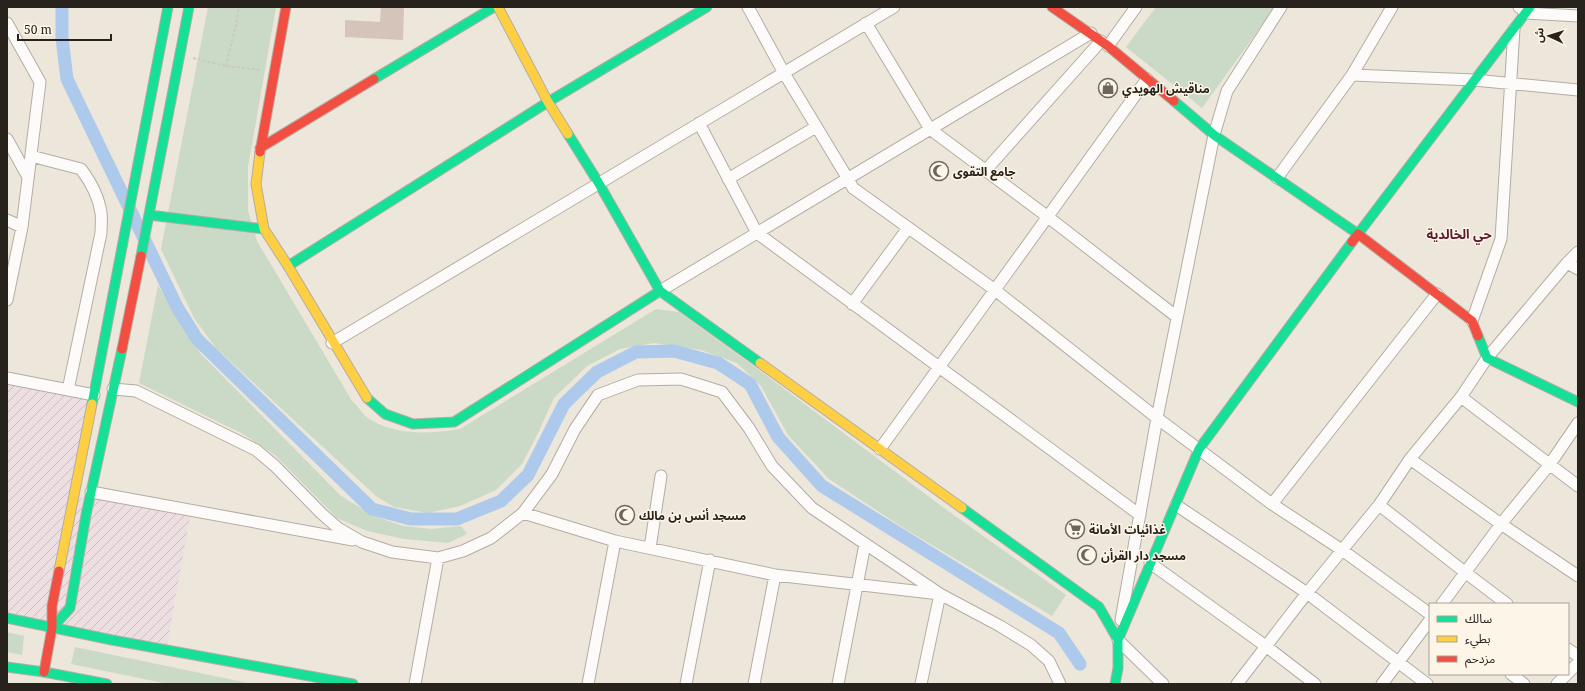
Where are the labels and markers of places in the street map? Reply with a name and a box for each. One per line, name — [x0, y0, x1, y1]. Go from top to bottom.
shop icon: مناقيش الهويدي — [1097, 77, 1119, 99]
place label: مناقيش الهويدي — [1122, 80, 1210, 98]
mosque icon: جامع التقوى — [928, 160, 950, 182]
place label: جامع التقوى — [953, 163, 1016, 181]
mosque icon: مسجد أنس بن مالك — [614, 504, 636, 526]
place label: مسجد أنس بن مالك — [639, 507, 746, 524]
supermarket icon: غذائيات الأمانة — [1064, 518, 1086, 540]
place label: غذائيات الأمانة — [1089, 521, 1166, 538]
mosque icon: مسجد دار القرأن — [1076, 544, 1098, 566]
place label: مسجد دار القرأن — [1101, 547, 1186, 564]

